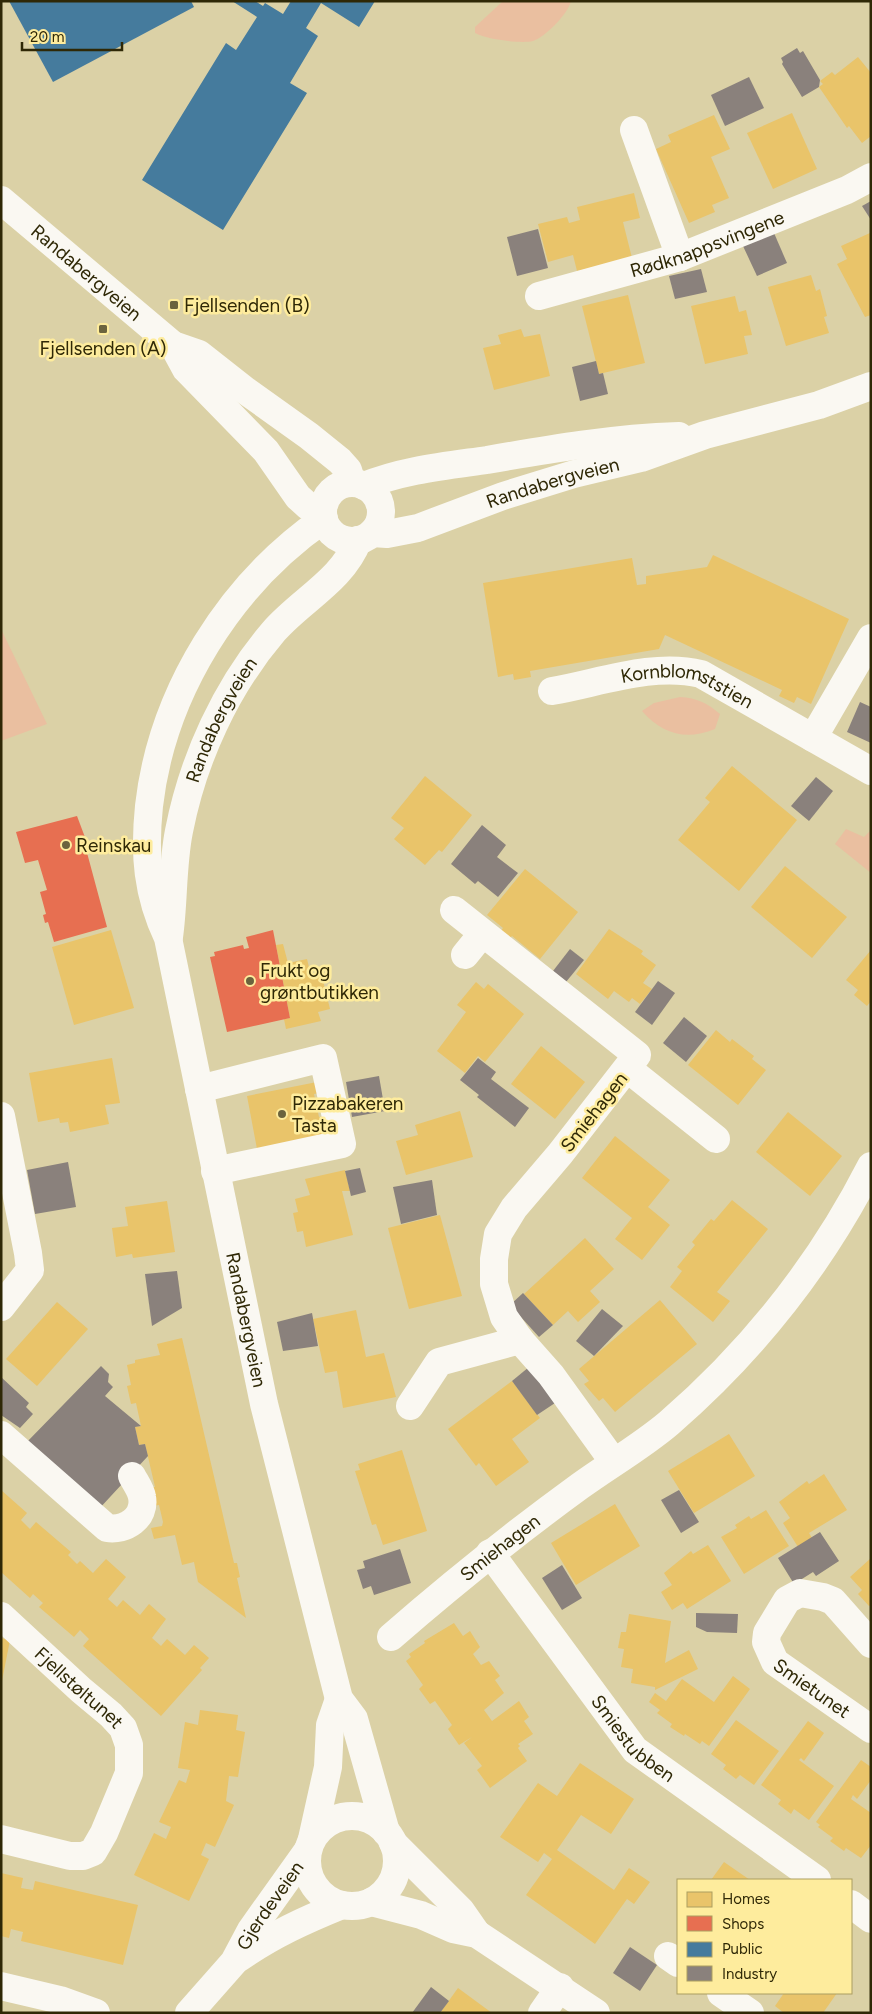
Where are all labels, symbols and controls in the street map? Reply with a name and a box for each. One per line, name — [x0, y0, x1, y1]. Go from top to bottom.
scale bar — [22, 20, 122, 52]
text: 20 m — [30, 28, 64, 46]
street label: Rødknappsvingene — [627, 205, 787, 282]
street label: Randabergveien — [27, 219, 147, 325]
place label: Fjellsenden (B) — [184, 294, 310, 317]
marker: Fjellsenden (B) — [168, 299, 180, 311]
marker: Fjellsenden (A) — [97, 323, 109, 335]
place label: Fjellsenden (A) — [39, 337, 167, 360]
street label: Randabergveien — [483, 452, 621, 513]
street label: Randabergveien — [181, 652, 262, 786]
street label: Kornblomststien — [618, 659, 758, 713]
place label: Reinskau — [76, 834, 151, 857]
marker: Reinskau — [60, 839, 72, 851]
place label: Frukt og grøntbutikken — [260, 959, 379, 1004]
marker: Frukt og grøntbutikken — [244, 975, 256, 987]
street label: Smiehagen — [556, 1067, 632, 1157]
place label: Pizzabakeren Tasta — [292, 1092, 403, 1137]
marker: Pizzabakeren Tasta — [276, 1108, 288, 1120]
street label: Randabergveien — [221, 1250, 272, 1389]
street label: Smiehagen — [455, 1509, 544, 1586]
street label: Fjellstøltunet — [30, 1642, 129, 1733]
street label: Smietunet — [769, 1653, 855, 1723]
street label: Smiestubben — [587, 1690, 680, 1786]
street label: Gjerdeveien — [231, 1856, 308, 1954]
legend — [677, 1879, 852, 1994]
text: Homes — [722, 1890, 770, 1908]
text: Shops — [722, 1915, 764, 1933]
text: Public — [722, 1940, 763, 1958]
text: Industry — [722, 1965, 777, 1983]

